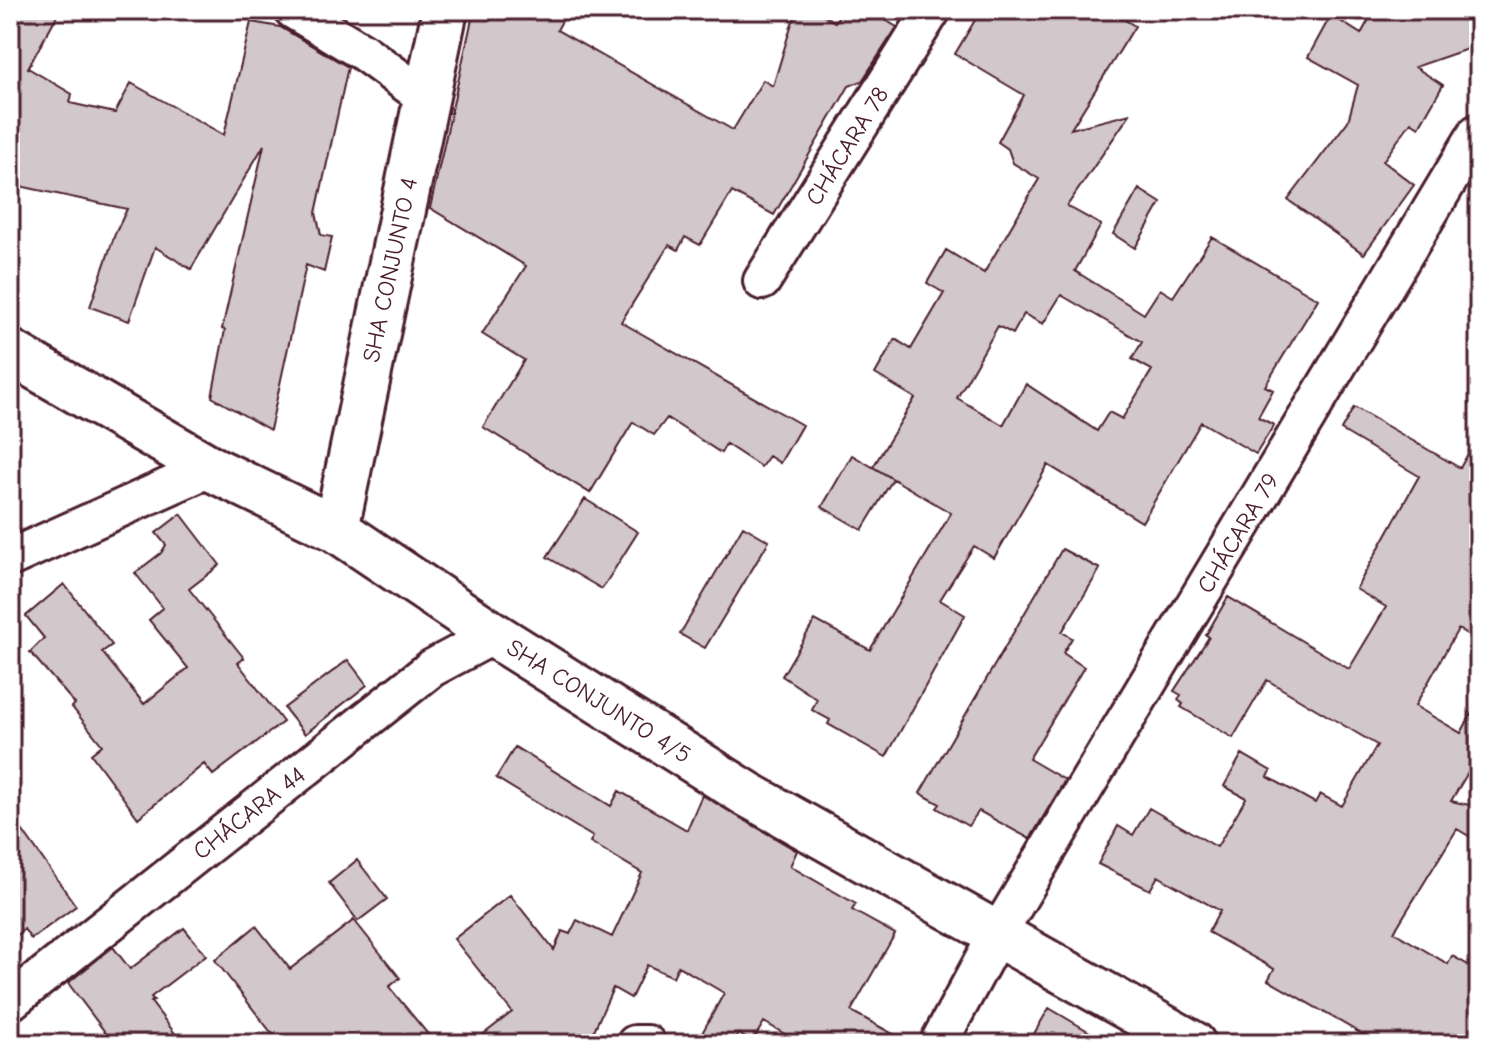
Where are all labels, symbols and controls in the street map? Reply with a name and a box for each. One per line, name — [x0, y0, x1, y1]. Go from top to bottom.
street label: CHÁCARA 78 — [799, 82, 895, 210]
street label: SHA CONJUNTO 4 — [357, 175, 423, 365]
street label: CHÁCARA 79 — [1191, 468, 1285, 598]
street label: SHA CONJUNTO 4/5 — [502, 633, 696, 769]
street label: CHÁCARA 44 — [188, 761, 310, 865]

